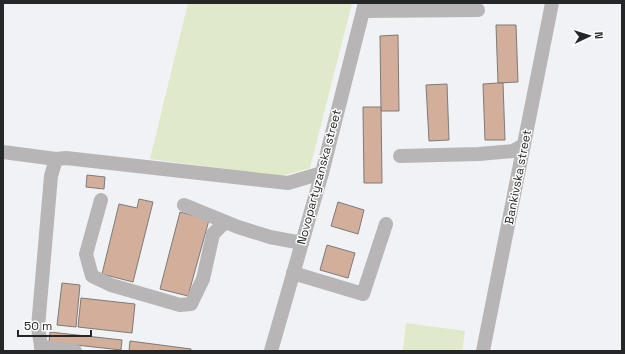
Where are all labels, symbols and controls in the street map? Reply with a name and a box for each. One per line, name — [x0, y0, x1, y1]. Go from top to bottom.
north arrow — [569, 16, 609, 56]
text: N — [592, 31, 606, 39]
street label: Novopartyzanska street — [293, 108, 345, 246]
street label: Bankivska street — [501, 128, 535, 226]
scale bar — [18, 312, 91, 338]
text: 50 m — [24, 318, 52, 334]

